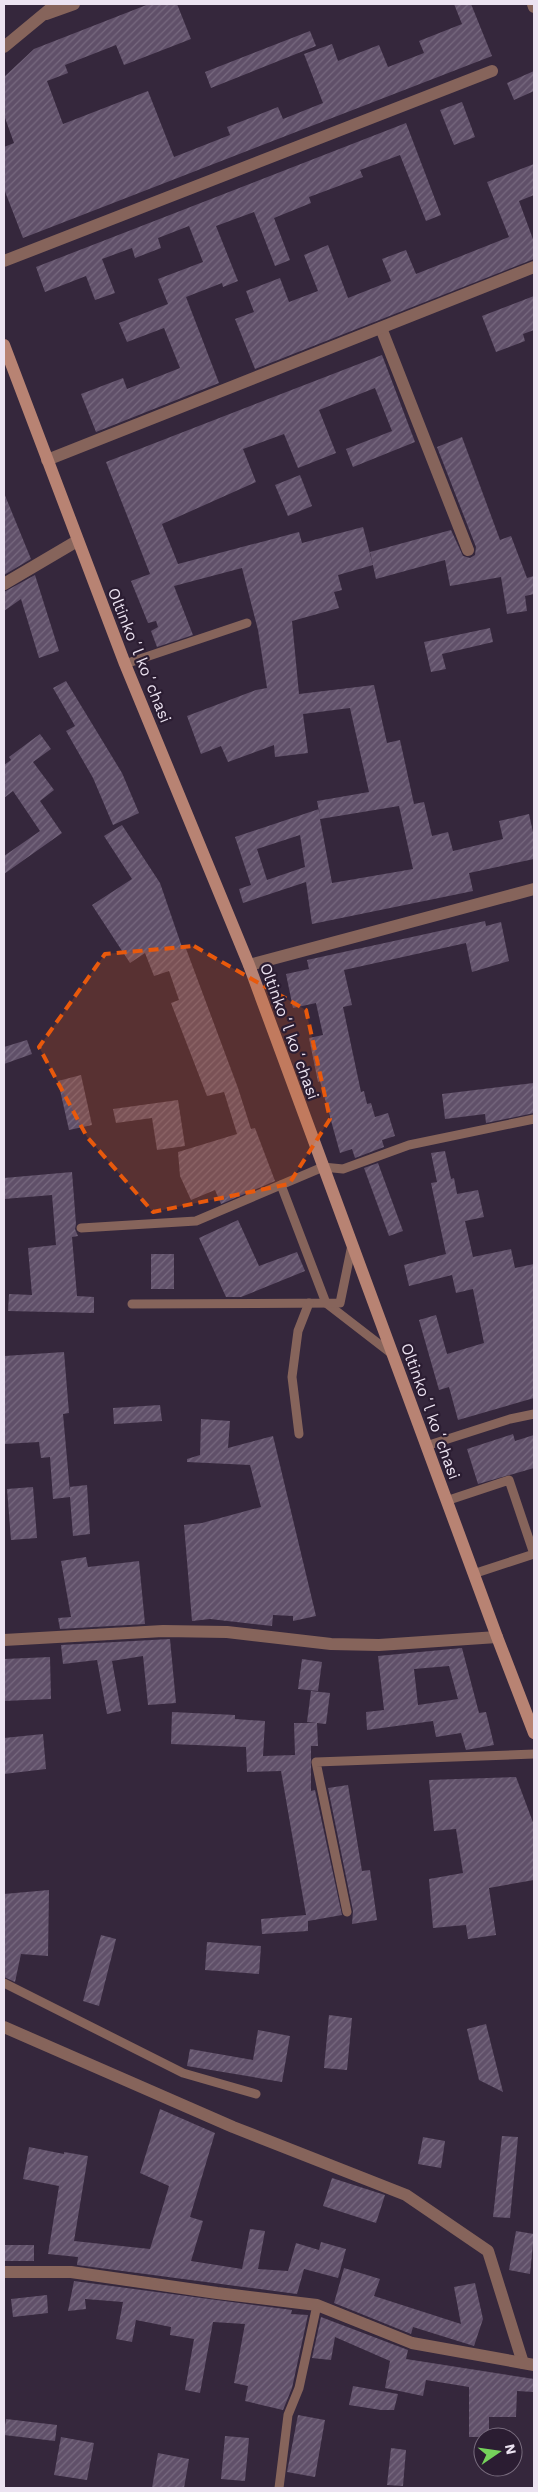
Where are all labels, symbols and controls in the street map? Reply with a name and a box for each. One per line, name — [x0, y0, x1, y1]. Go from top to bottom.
street label: Oltinkoʻl koʻchasi — [104, 585, 175, 725]
street label: Oltinkoʻl koʻchasi — [256, 960, 323, 1102]
street label: Oltinkoʻl koʻchasi — [397, 1340, 464, 1482]
north arrow — [473, 2427, 523, 2477]
text: N — [502, 2442, 520, 2456]

